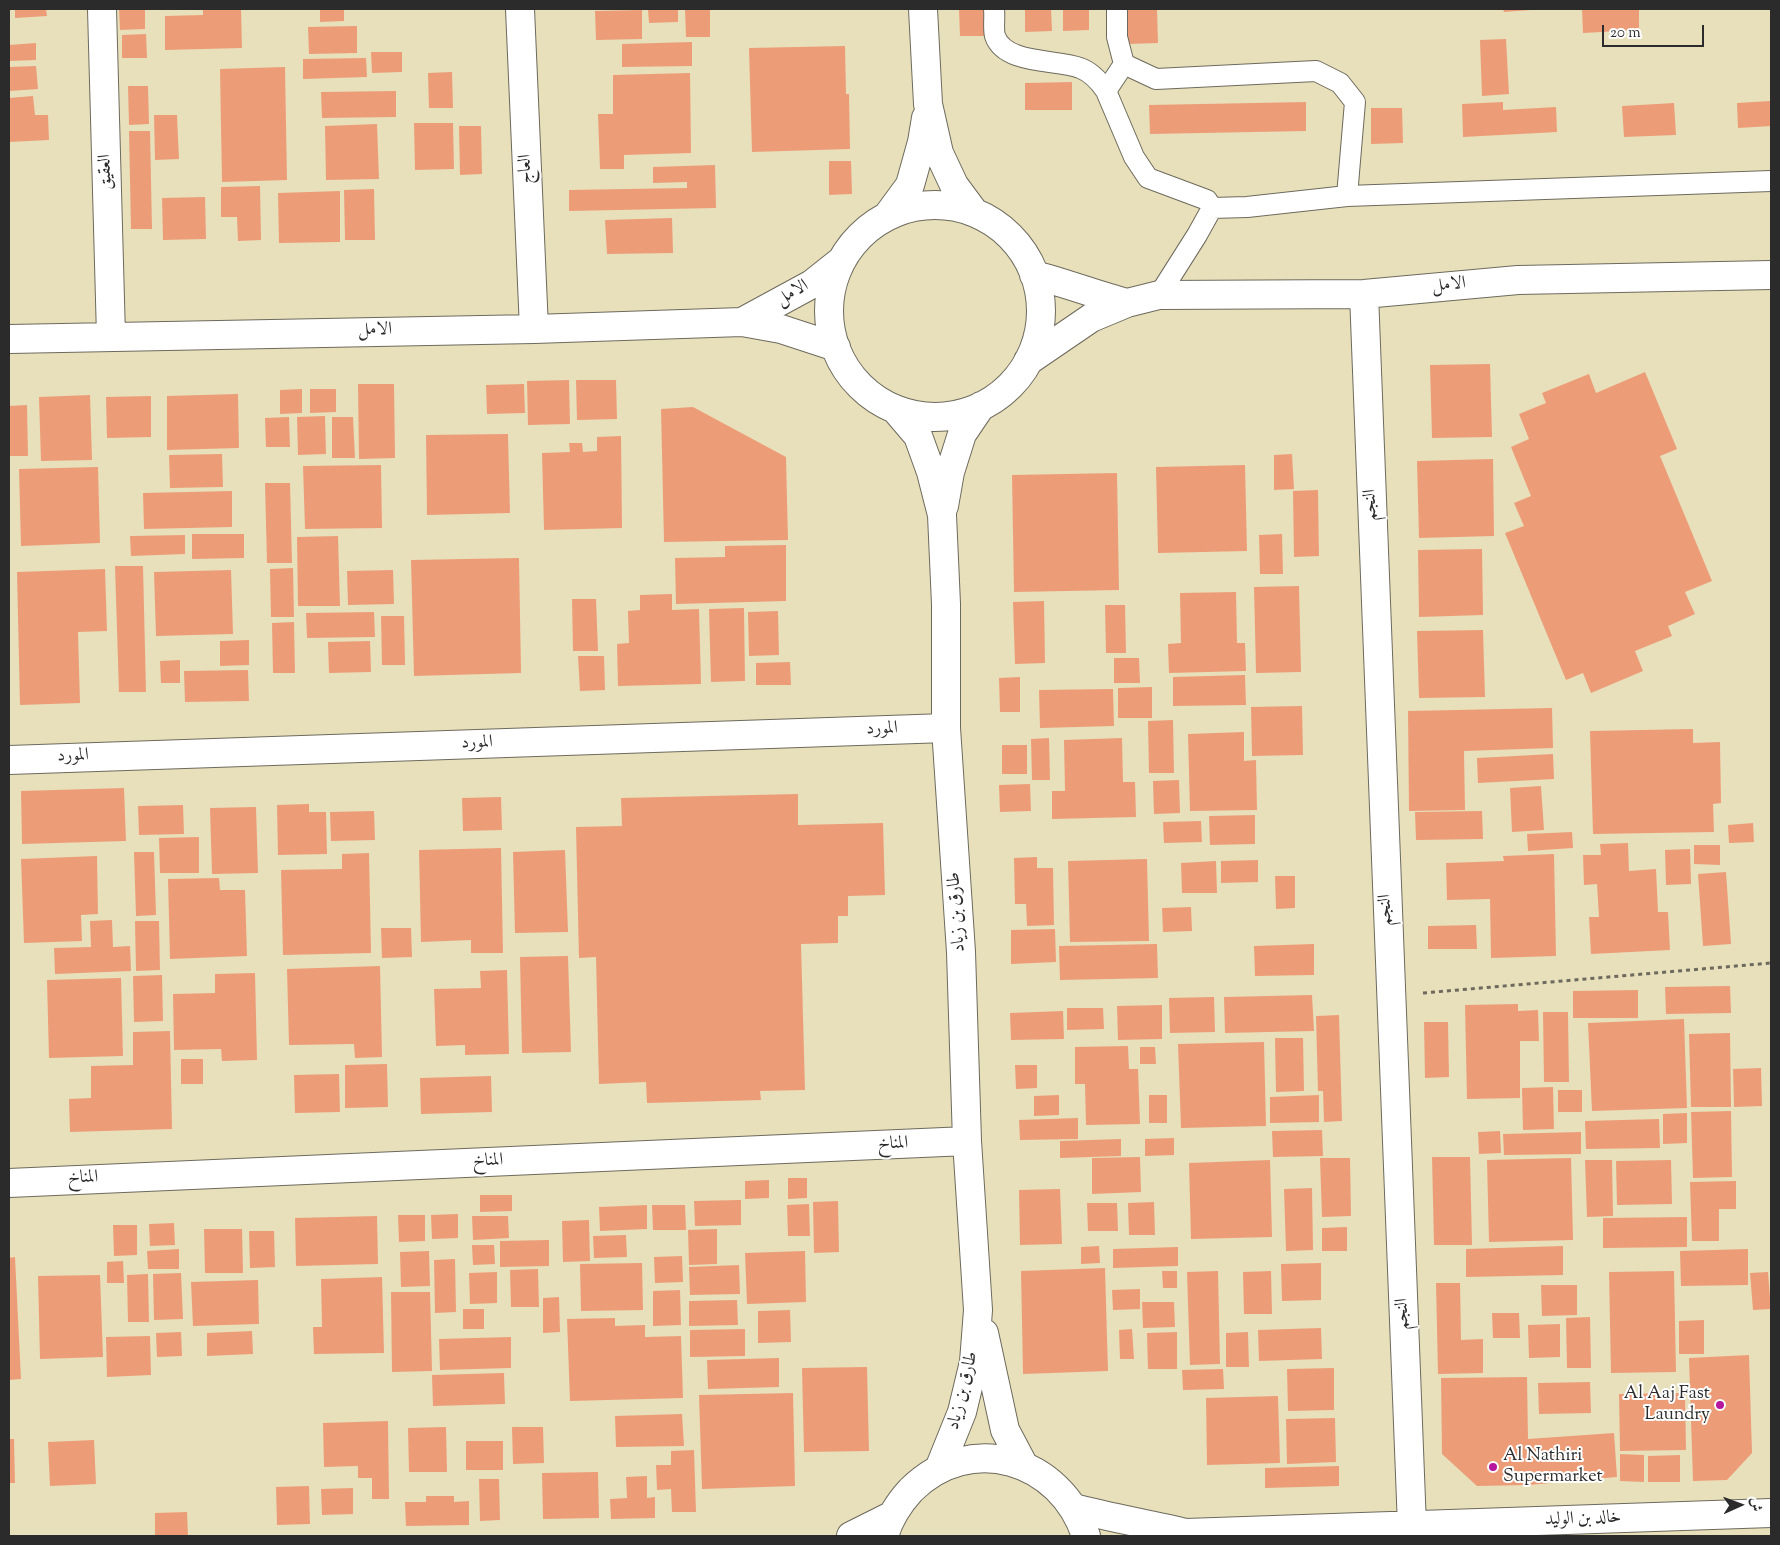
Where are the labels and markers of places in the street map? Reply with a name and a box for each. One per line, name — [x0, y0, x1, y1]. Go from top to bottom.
place label: Al Aaj Fast Laundry — [1624, 1384, 1710, 1426]
marker: Al Aaj Fast Laundry — [1714, 1399, 1726, 1411]
place label: Al Nathiri Supermarket — [1503, 1446, 1603, 1488]
marker: Al Nathiri Supermarket — [1487, 1461, 1499, 1473]

